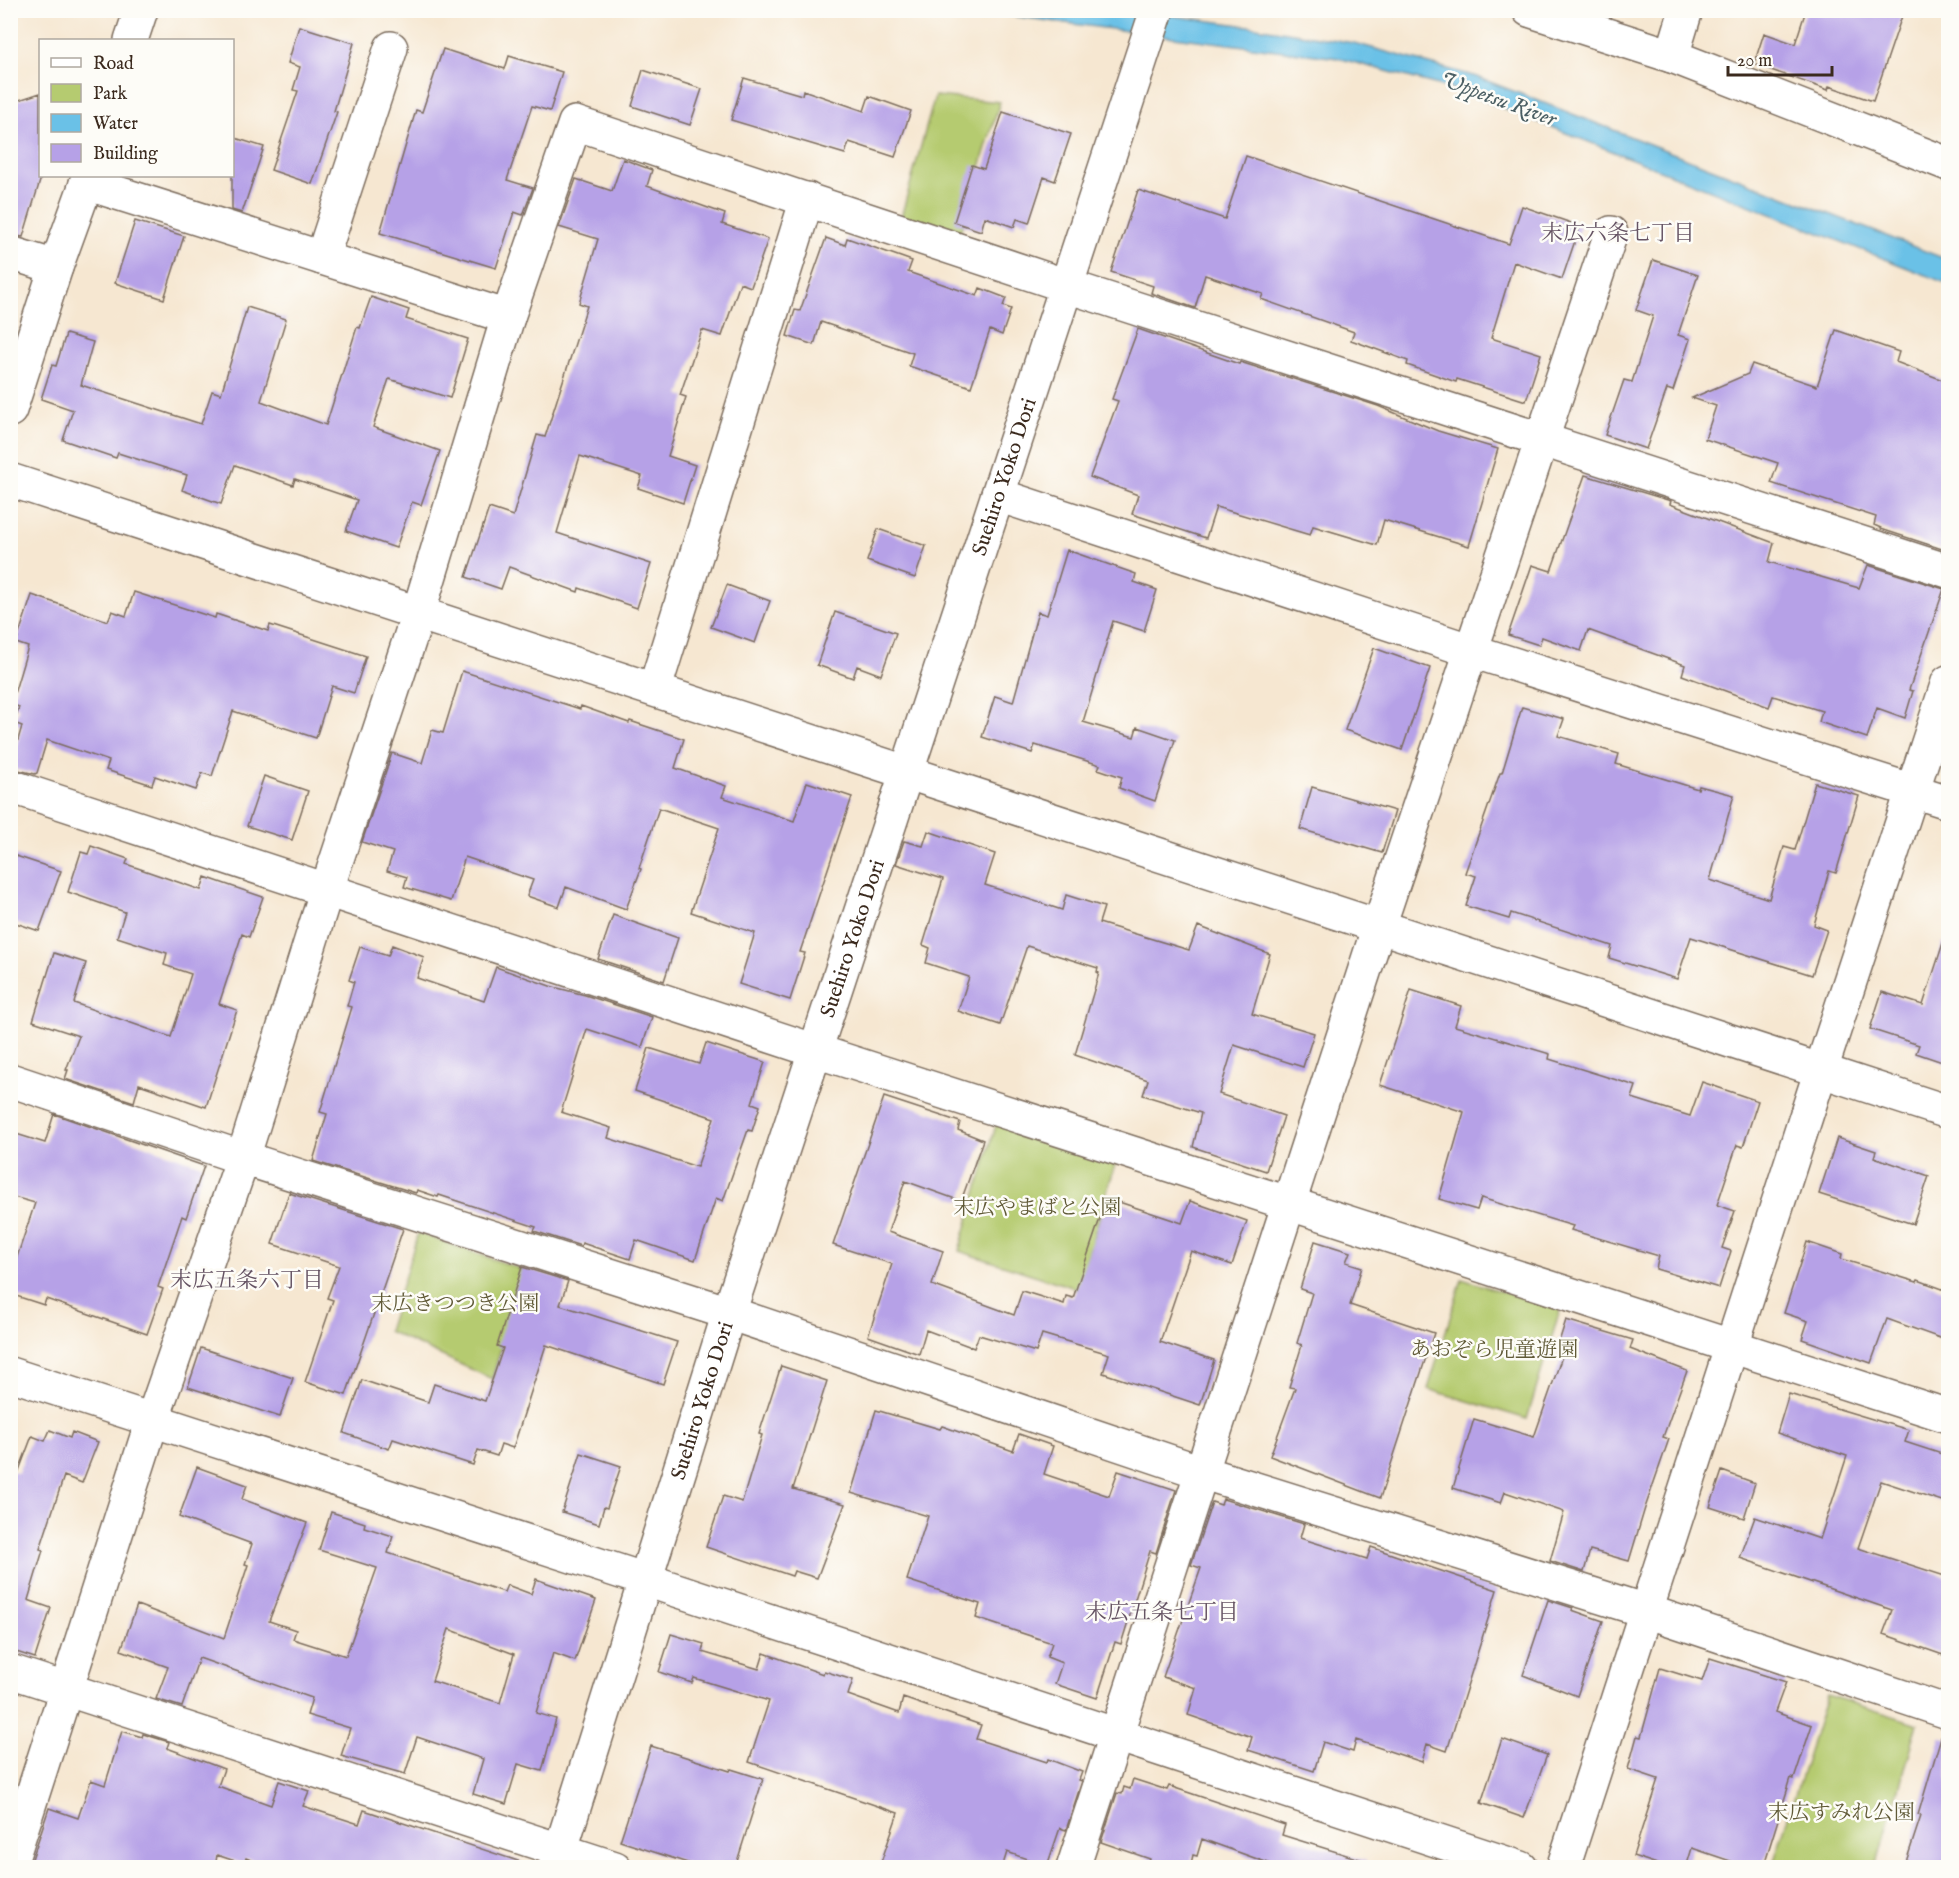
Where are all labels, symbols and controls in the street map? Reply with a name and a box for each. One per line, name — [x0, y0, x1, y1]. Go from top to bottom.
legend — [39, 39, 234, 177]
scale bar — [1728, 39, 1832, 77]
text: 20 m — [1737, 50, 1772, 73]
text: Road — [93, 53, 134, 76]
water label: Uppetsu River — [1437, 66, 1561, 134]
text: Park — [93, 83, 128, 106]
text: Water — [93, 113, 138, 136]
text: Building — [93, 143, 158, 166]
district label: 末広六条七丁目 — [1541, 220, 1695, 248]
street label: Suehiro Yoko Dori — [967, 395, 1044, 559]
street label: Suehiro Yoko Dori — [815, 856, 892, 1021]
park label: 末広やまばと公園 — [953, 1195, 1121, 1222]
district label: 末広五条六丁目 — [170, 1267, 324, 1295]
park label: 末広きつつき公園 — [371, 1291, 539, 1318]
street label: Suehiro Yoko Dori — [666, 1318, 740, 1483]
park label: あおぞら児童遊園 — [1410, 1337, 1578, 1364]
district label: 末広五条七丁目 — [1085, 1599, 1239, 1627]
park label: 末広すみれ公園 — [1768, 1800, 1915, 1827]

